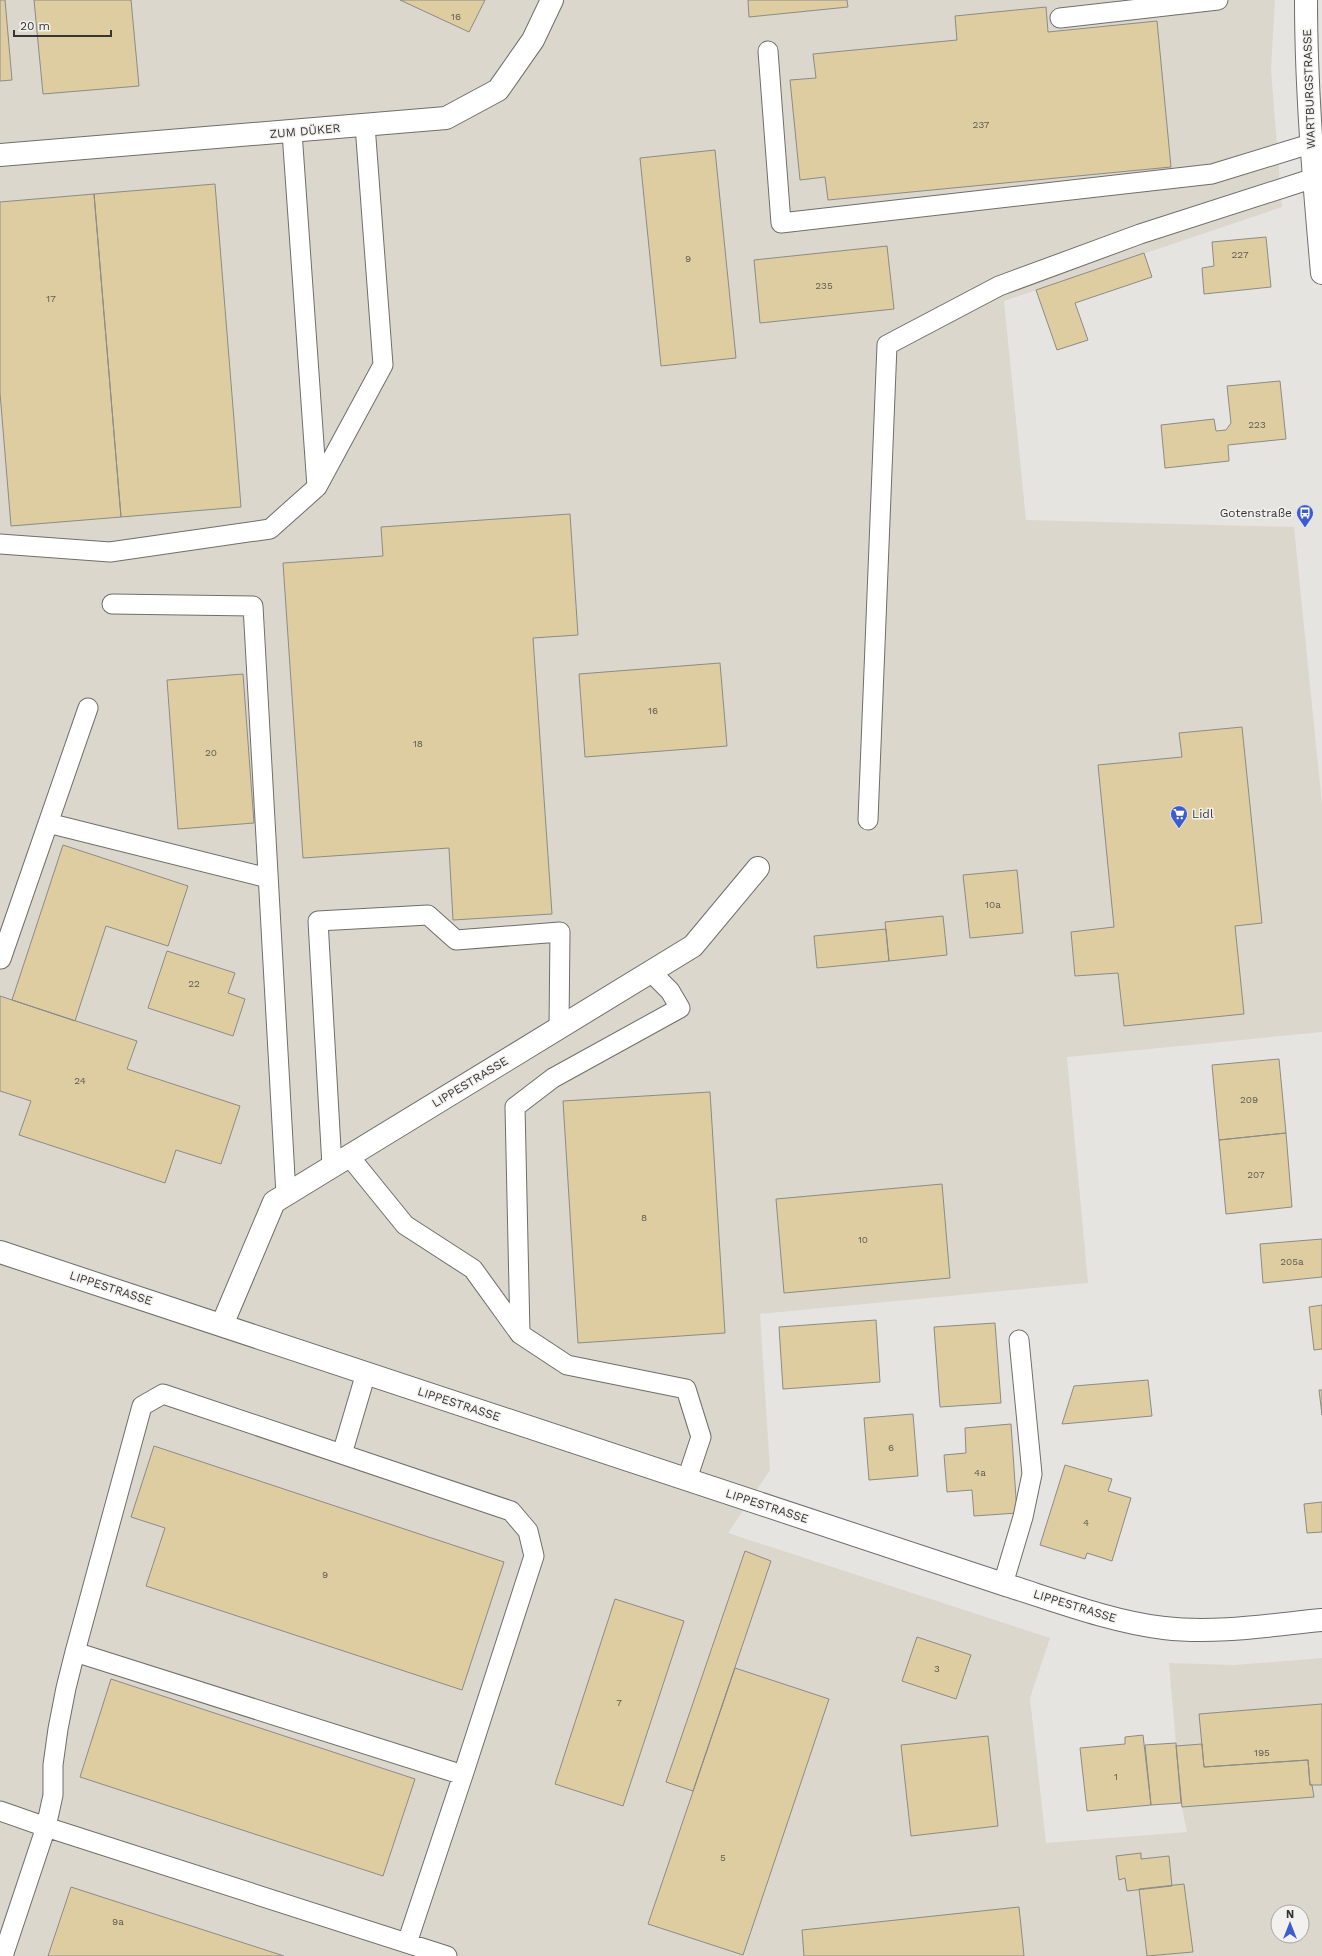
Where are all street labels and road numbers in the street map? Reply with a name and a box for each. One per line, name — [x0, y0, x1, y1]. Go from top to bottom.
street label: WARTBURGSTRASSE — [1300, 28, 1318, 149]
street label: ZUM DÜKER — [269, 121, 341, 141]
street label: LIPPESTRASSE — [429, 1054, 511, 1110]
street label: LIPPESTRASSE — [68, 1268, 155, 1308]
street label: LIPPESTRASSE — [416, 1384, 503, 1424]
street label: LIPPESTRASSE — [724, 1486, 811, 1526]
street label: LIPPESTRASSE — [1032, 1587, 1119, 1625]

